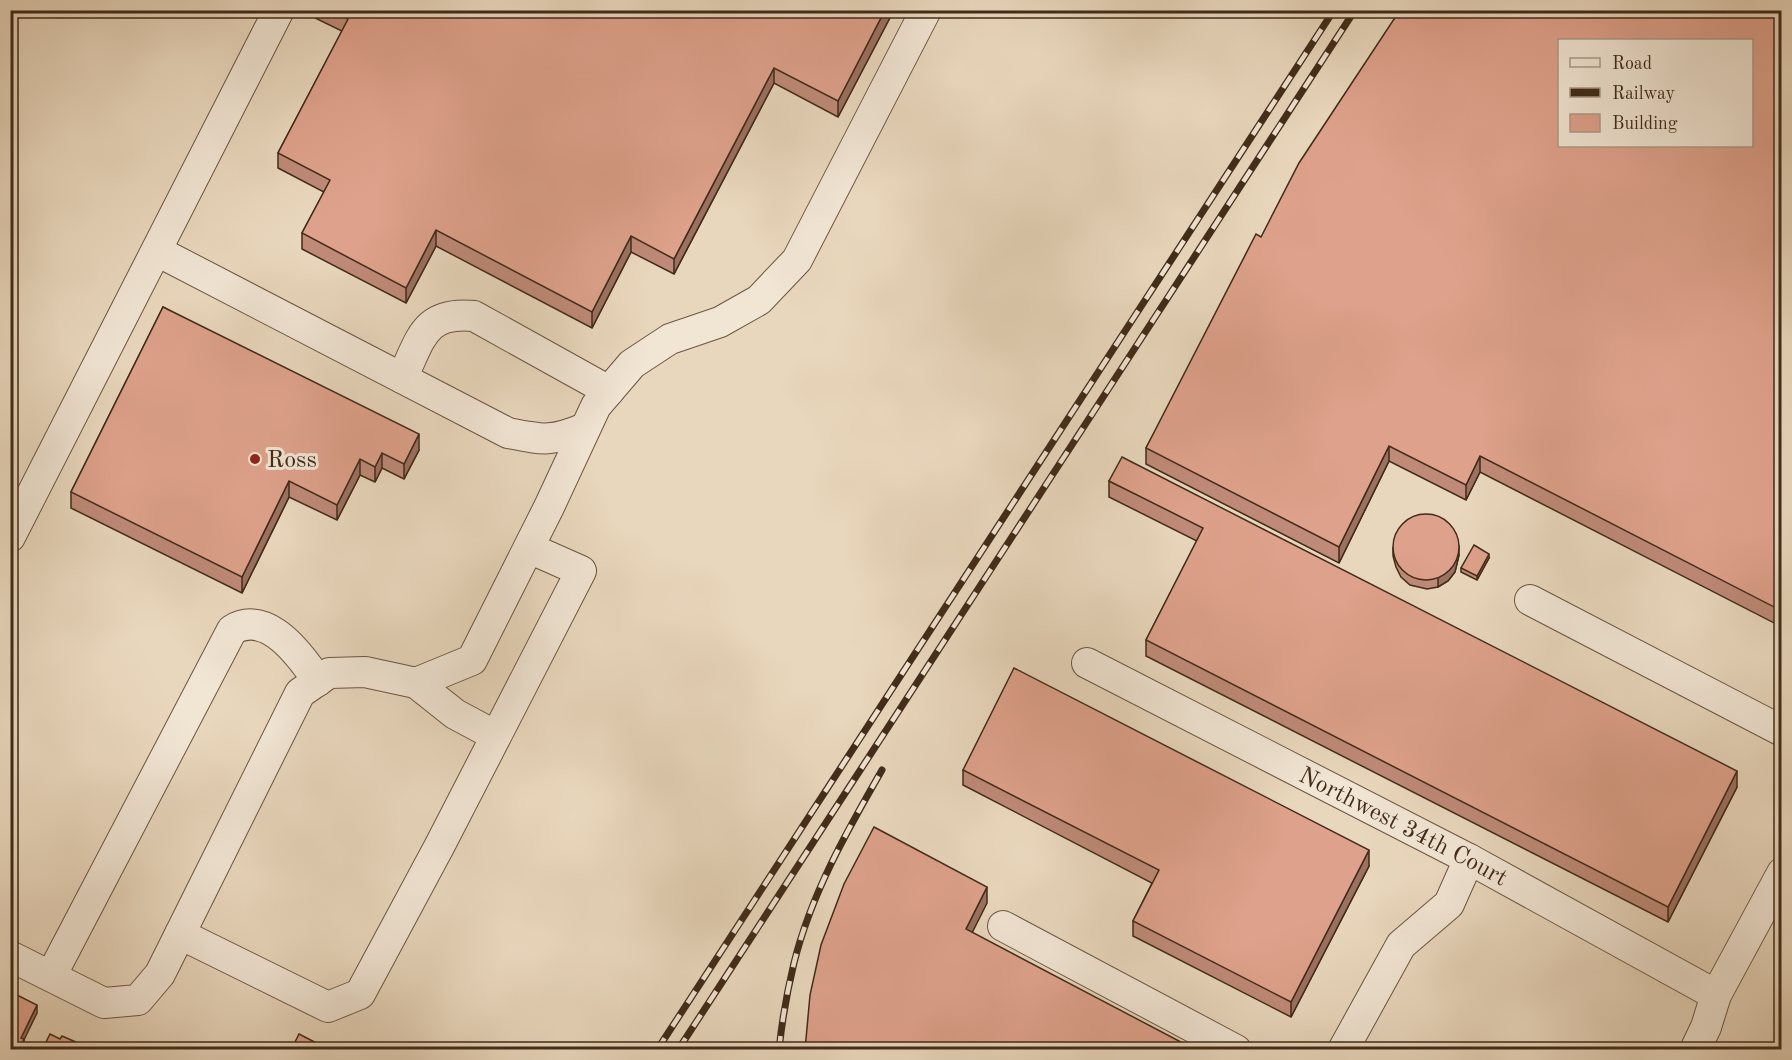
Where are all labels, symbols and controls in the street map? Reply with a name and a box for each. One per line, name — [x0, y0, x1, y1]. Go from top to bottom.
legend — [1558, 39, 1753, 147]
text: Road — [1612, 55, 1652, 73]
text: Railway — [1612, 85, 1675, 103]
text: Building — [1612, 115, 1678, 133]
place label: Ross — [267, 449, 317, 473]
marker: Ross — [248, 452, 262, 466]
street label: Northwest 34th Court — [1295, 764, 1511, 892]

